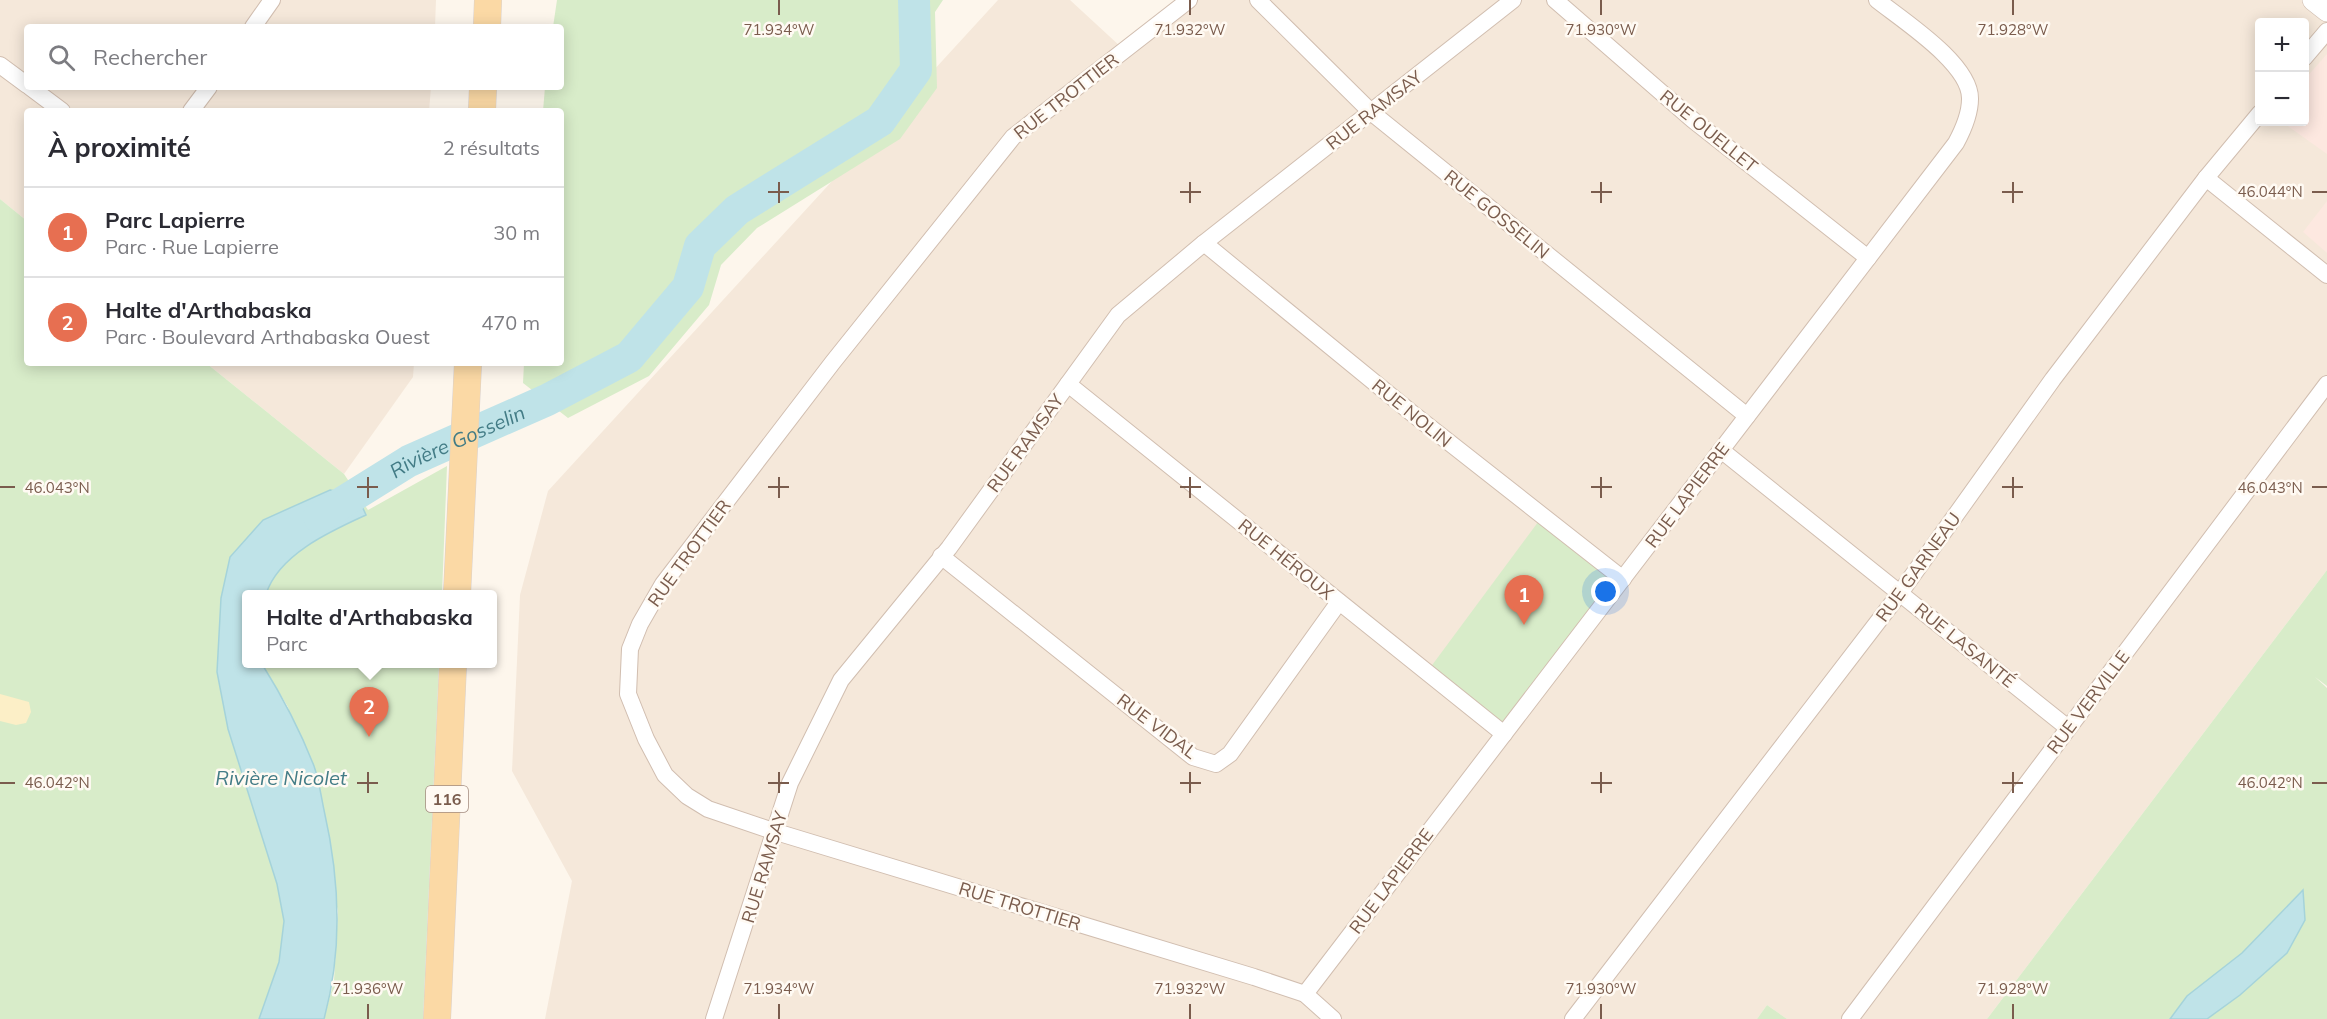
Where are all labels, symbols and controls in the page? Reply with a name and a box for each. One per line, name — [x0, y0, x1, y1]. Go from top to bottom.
map controls — [2255, 18, 2309, 126]
button: + — [2255, 18, 2309, 72]
text: 71.934°W — [744, 20, 815, 39]
text: 71.932°W — [1155, 20, 1226, 39]
text: 71.930°W — [1566, 20, 1637, 39]
text: 71.928°W — [1978, 20, 2049, 39]
search box — [24, 24, 564, 90]
icon: search — [45, 41, 78, 74]
text: Rechercher — [93, 43, 207, 71]
street label: RUE TROTTIER — [1009, 48, 1123, 144]
street label: RUE RAMSAY — [1321, 65, 1428, 155]
button: − — [2255, 72, 2309, 126]
street label: RUE OUELLET — [1655, 85, 1763, 178]
text: À proximité — [48, 131, 191, 164]
text: 2 résultats — [443, 135, 540, 160]
street label: RUE GOSSELIN — [1440, 165, 1554, 263]
text: 46.044°N — [2237, 182, 2303, 201]
text: Parc Lapierre — [105, 206, 245, 234]
text: 1 — [62, 220, 74, 245]
text: 30 m — [493, 220, 540, 245]
text: Parc · Rue Lapierre — [105, 234, 279, 259]
text: Halte d'Arthabaska — [105, 296, 312, 324]
text: 2 — [62, 310, 74, 335]
text: 470 m — [481, 310, 540, 335]
text: Parc · Boulevard Arthabaska Ouest — [105, 324, 430, 349]
street label: RUE NOLIN — [1367, 374, 1457, 452]
street label: RUE RAMSAY — [982, 388, 1069, 497]
water label: Rivière Gosselin — [384, 399, 528, 483]
street label: RUE LAPIERRE — [1640, 438, 1734, 552]
text: 46.043°N — [24, 478, 90, 497]
text: 46.043°N — [2237, 478, 2303, 497]
street label: RUE TROTTIER — [642, 495, 736, 611]
street label: RUE GARNEAU — [1871, 508, 1965, 626]
street label: RUE HÉROUX — [1234, 513, 1339, 605]
pin: 1 — [1504, 576, 1544, 625]
your location — [1591, 577, 1620, 606]
popup — [242, 590, 497, 668]
street label: RUE LASANTÉ — [1910, 597, 2020, 693]
text: Halte d'Arthabaska — [266, 603, 473, 631]
text: Parc — [266, 631, 308, 656]
street label: RUE VERVILLE — [2042, 646, 2134, 758]
pin: 2 — [350, 688, 388, 737]
street label: RUE VIDAL — [1112, 688, 1202, 764]
water label: Rivière Nicolet — [215, 765, 348, 790]
text: 46.042°N — [24, 773, 90, 792]
text: 46.042°N — [2237, 773, 2303, 792]
road number: 116 — [426, 786, 468, 812]
street label: RUE RAMSAY — [736, 807, 792, 926]
street label: RUE LAPIERRE — [1344, 824, 1438, 938]
street label: RUE TROTTIER — [956, 876, 1084, 936]
text: 71.936°W — [333, 979, 404, 998]
text: 71.934°W — [744, 979, 815, 998]
text: 71.932°W — [1155, 979, 1226, 998]
text: 71.930°W — [1566, 979, 1637, 998]
text: 71.928°W — [1978, 979, 2049, 998]

